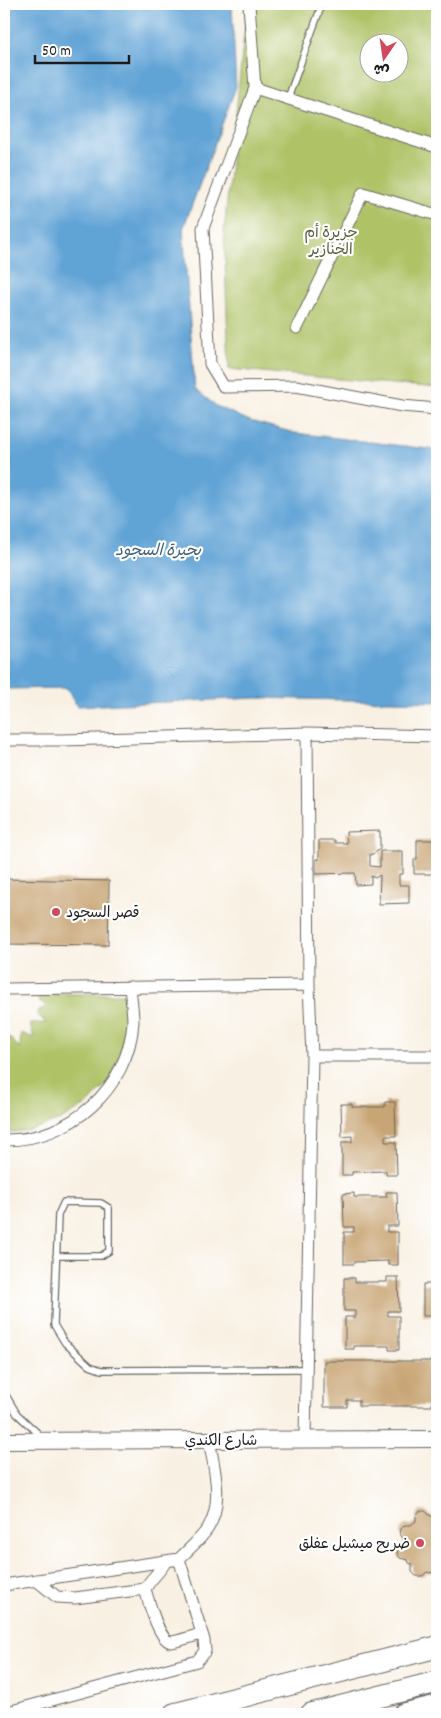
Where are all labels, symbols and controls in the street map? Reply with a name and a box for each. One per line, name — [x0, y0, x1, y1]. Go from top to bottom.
scale bar — [35, 32, 129, 64]
north arrow — [358, 32, 408, 82]
text: 50 m — [42, 41, 71, 63]
text: ش — [372, 57, 391, 80]
park label: جزيرة أم الخنازير — [304, 223, 358, 262]
water label: بحيرة السجود — [115, 540, 201, 563]
place label: قصر السجود — [66, 903, 140, 925]
marker: قصر السجود — [50, 906, 62, 918]
street label: شارع الكندي — [185, 1431, 257, 1453]
place label: ضريح ميشيل عفلق — [299, 1534, 410, 1556]
marker: ضريح ميشيل عفلق — [414, 1537, 426, 1549]

